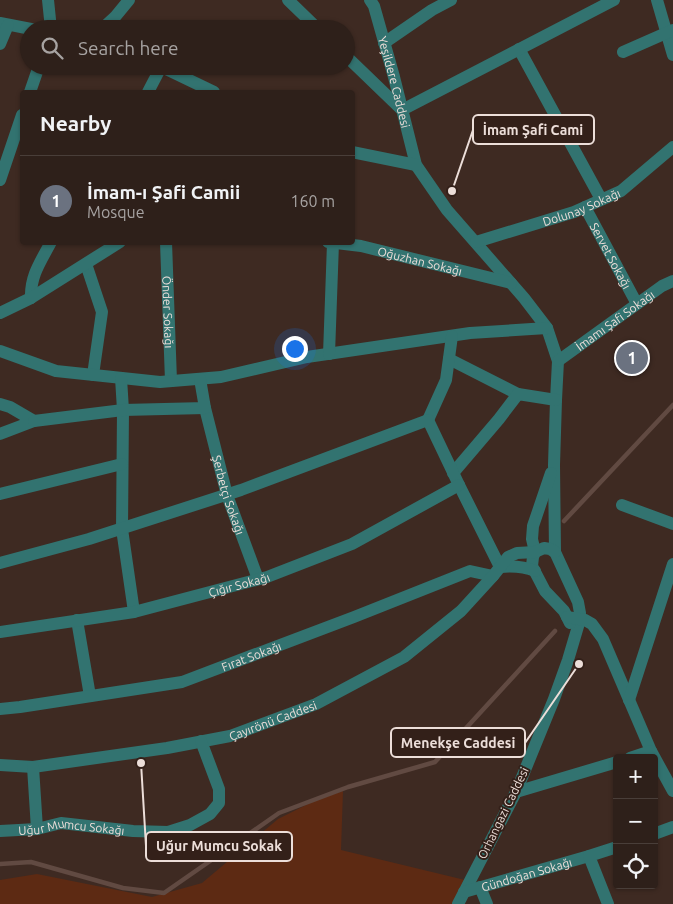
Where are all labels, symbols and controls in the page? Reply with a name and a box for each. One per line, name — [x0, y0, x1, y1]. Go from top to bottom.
search box — [20, 20, 355, 75]
icon: search — [38, 34, 66, 62]
street label: Yeşildere Caddesi — [376, 35, 413, 129]
text: Search here — [78, 37, 178, 59]
text: Nearby — [40, 111, 111, 135]
callout: İmam Şafi Cami — [473, 115, 594, 144]
text: İmam Şafi Cami — [483, 121, 583, 139]
text: İmam-ı Şafi Camii — [87, 181, 240, 203]
street label: Dolunay Sokağı — [541, 186, 622, 228]
text: 1 — [51, 192, 61, 210]
text: 160 m — [290, 192, 335, 210]
text: Mosque — [87, 203, 145, 221]
street label: Servet Sokağı — [588, 220, 634, 291]
street label: Oğuzhan Sokağı — [376, 244, 464, 277]
street label: Önder Sokağı — [161, 275, 176, 348]
street label: İmamı Şafi Sokağı — [573, 287, 657, 353]
your location — [282, 336, 308, 362]
pin: 1 — [616, 339, 648, 377]
street label: Şerbetçi Sokağı — [211, 454, 247, 536]
street label: Çığır Sokağı — [207, 570, 272, 599]
street label: Fırat Sokağı — [220, 639, 283, 673]
street label: Çayırönü Caddesi — [227, 698, 318, 742]
callout: Menekşe Caddesi — [391, 728, 525, 757]
text: Menekşe Caddesi — [401, 735, 515, 752]
map controls — [613, 754, 658, 889]
button: + — [613, 754, 658, 799]
street label: Orhangazi Caddesi — [475, 765, 531, 861]
button: − — [613, 799, 658, 844]
street label: Uğur Mumcu Sokağı — [18, 816, 125, 837]
callout: Uğur Mumcu Sokak — [146, 832, 292, 861]
text: Uğur Mumcu Sokak — [156, 838, 282, 854]
button: locate — [613, 844, 658, 889]
street label: Gündoğan Sokağı — [480, 855, 573, 893]

